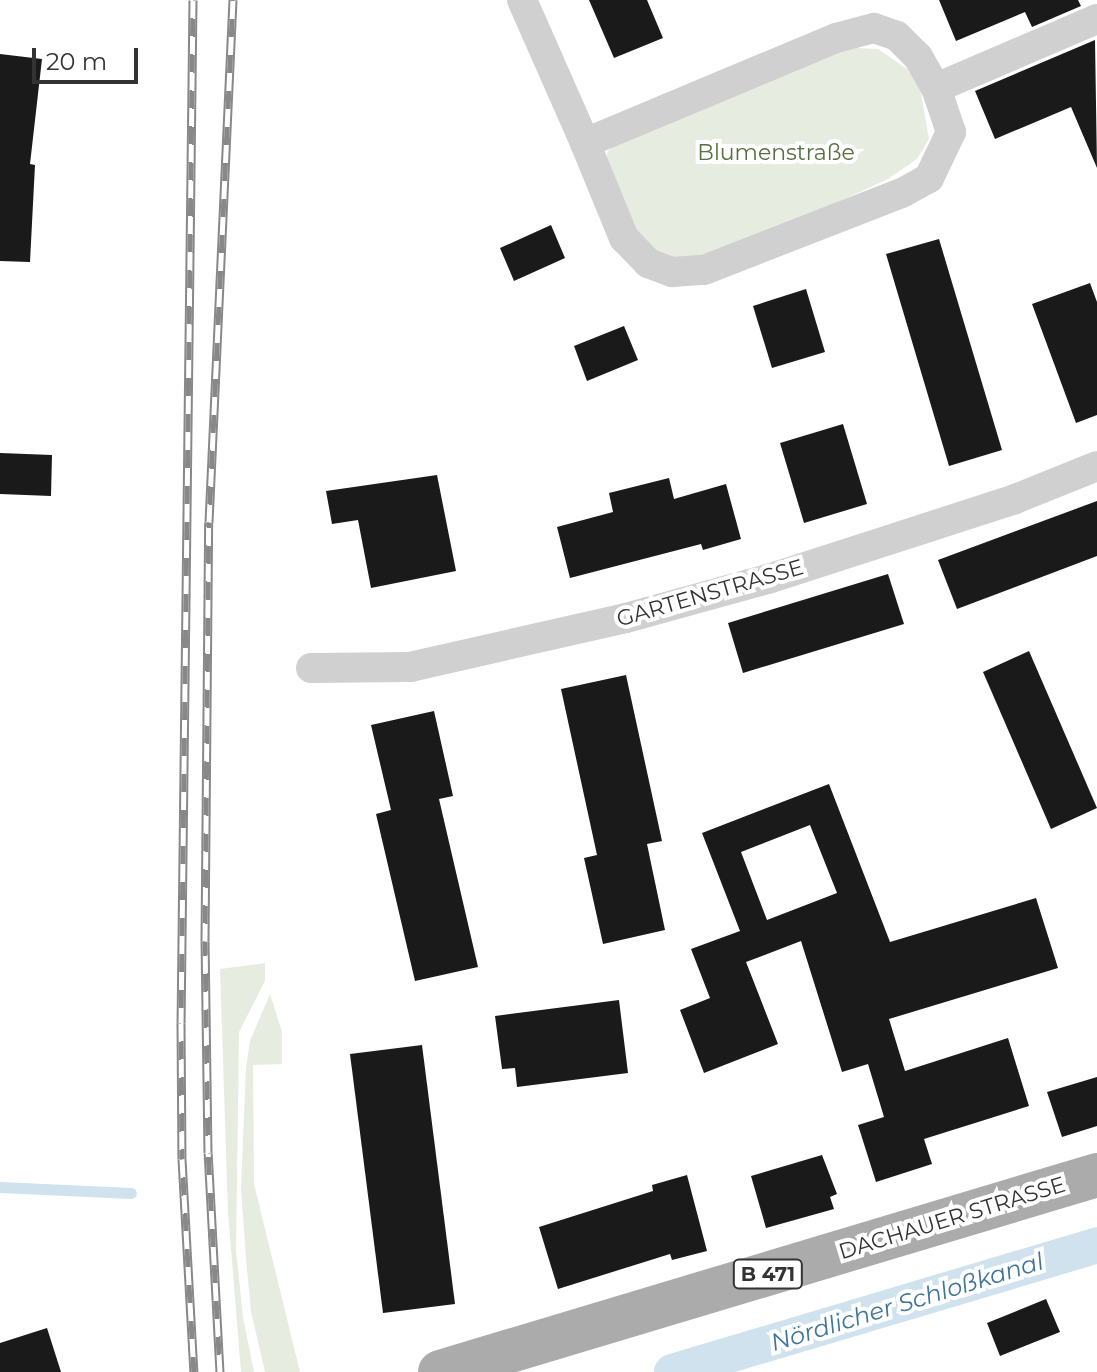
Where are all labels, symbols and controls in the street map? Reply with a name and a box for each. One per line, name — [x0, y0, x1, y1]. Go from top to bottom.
scale bar — [36, 32, 142, 82]
text: 20 m — [46, 47, 107, 76]
park label: Blumenstraße — [697, 140, 855, 166]
street label: GARTENSTRASSE — [614, 554, 806, 632]
street label: DACHAUER STRASSE — [835, 1171, 1069, 1265]
water label: Nördlicher Schloßkanal — [767, 1247, 1047, 1357]
road number: B 471 — [732, 1258, 804, 1290]

